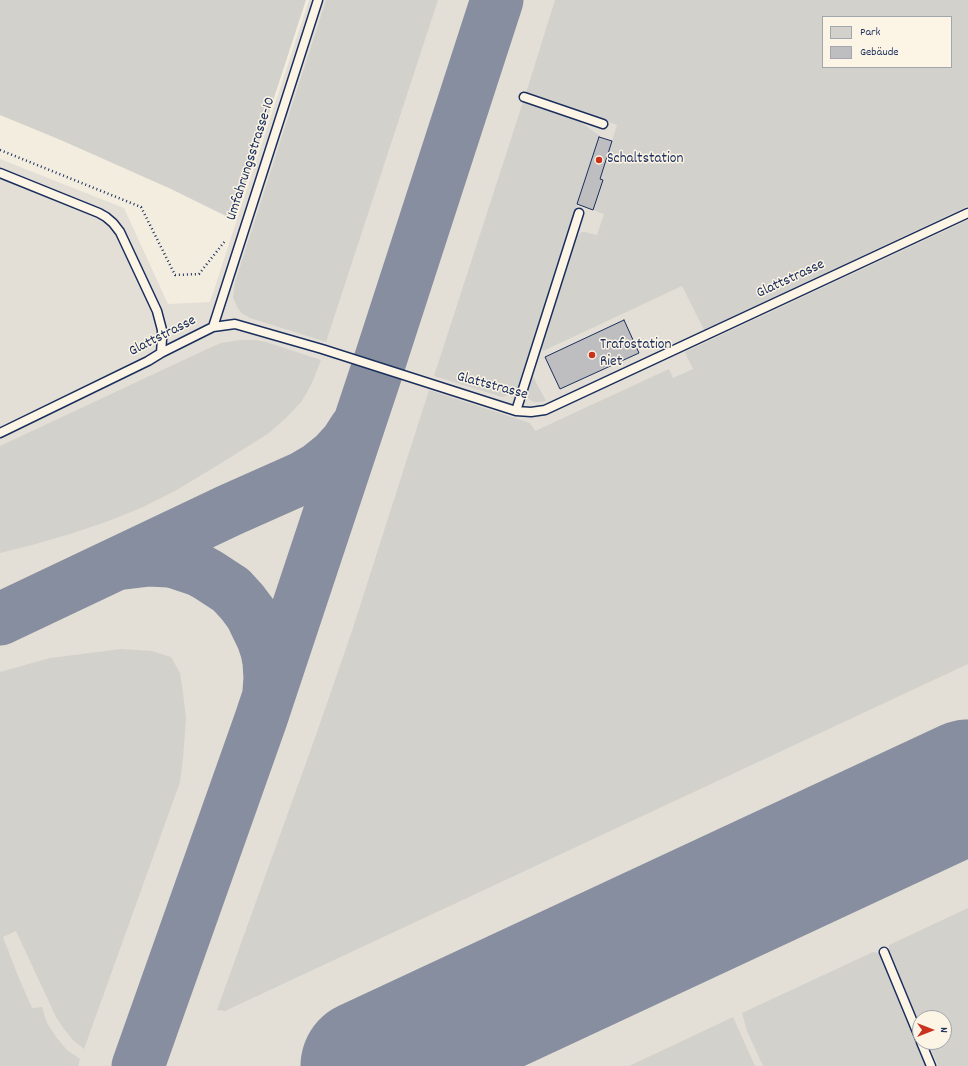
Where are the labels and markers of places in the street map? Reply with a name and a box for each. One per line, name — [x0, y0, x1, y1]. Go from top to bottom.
place label: Schaltstation — [607, 151, 683, 169]
marker: Schaltstation — [594, 155, 604, 165]
place label: Trafostation Riet — [600, 337, 671, 372]
marker: Trafostation Riet — [587, 350, 597, 360]

